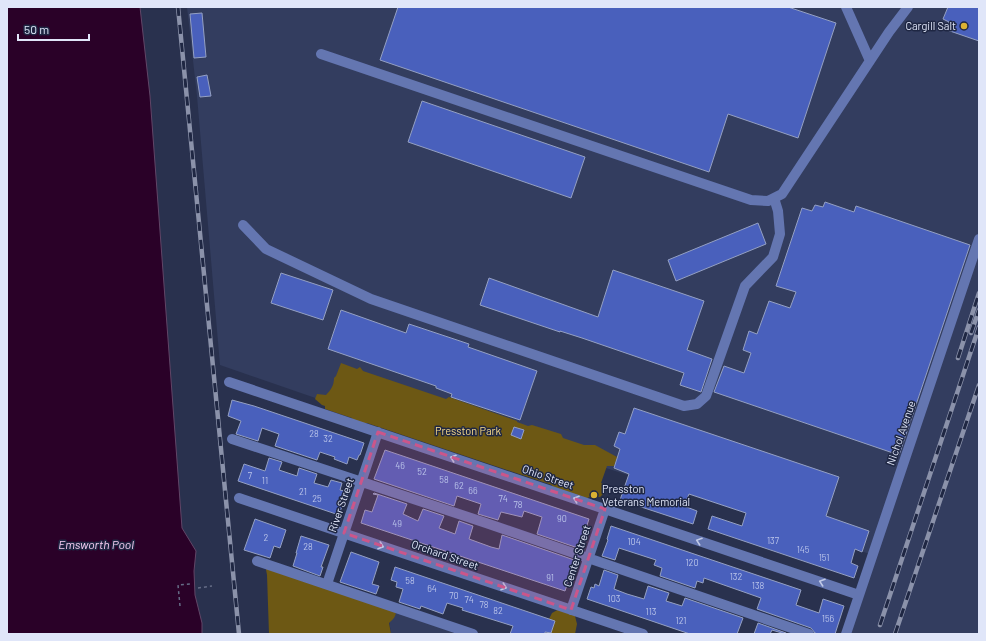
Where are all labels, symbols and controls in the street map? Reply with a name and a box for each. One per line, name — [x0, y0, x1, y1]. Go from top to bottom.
scale bar — [18, 16, 89, 42]
place label: Cargill Salt — [905, 19, 956, 32]
marker: Cargill Salt — [959, 21, 969, 31]
text: 50 m — [24, 22, 49, 36]
street label: Nichol Avenue — [883, 399, 918, 467]
park label: Presston Park — [435, 424, 502, 437]
house number: 28 — [309, 428, 319, 439]
house number: 32 — [323, 433, 333, 444]
one-way arrow — [449, 454, 456, 462]
house number: 46 — [395, 460, 405, 471]
street label: Ohio Street — [521, 462, 576, 491]
house number: 52 — [417, 466, 427, 477]
house number: 7 — [248, 470, 253, 481]
house number: 58 — [439, 474, 449, 485]
house number: 11 — [262, 475, 268, 486]
street label: River Street — [325, 476, 356, 534]
house number: 62 — [454, 480, 464, 491]
place label: Presston Veterans Memorial — [602, 482, 690, 508]
house number: 66 — [468, 485, 478, 496]
house number: 21 — [299, 486, 307, 497]
marker: Presston Veterans Memorial — [589, 490, 599, 500]
house number: 25 — [312, 493, 322, 504]
house number: 74 — [498, 493, 508, 504]
one-way arrow — [573, 496, 580, 504]
house number: 78 — [514, 499, 523, 510]
house number: 90 — [557, 513, 567, 524]
house number: 49 — [392, 518, 402, 529]
street label: Center Street — [560, 523, 593, 588]
house number: 2 — [264, 532, 269, 543]
house number: 137 — [767, 535, 780, 546]
house number: 104 — [627, 536, 641, 547]
water label: Emsworth Pool — [58, 537, 134, 551]
street label: Orchard Street — [410, 537, 480, 572]
one-way arrow — [696, 537, 703, 546]
house number: 28 — [303, 541, 313, 552]
one-way arrow — [378, 541, 385, 550]
house number: 145 — [797, 544, 810, 555]
house number: 151 — [819, 552, 829, 563]
house number: 120 — [685, 557, 699, 568]
house number: 132 — [730, 571, 742, 582]
house number: 91 — [546, 572, 554, 583]
house number: 58 — [405, 575, 415, 586]
one-way arrow — [819, 578, 826, 587]
house number: 138 — [752, 580, 765, 591]
house number: 64 — [427, 583, 437, 594]
one-way arrow — [501, 583, 508, 591]
house number: 70 — [449, 590, 459, 601]
house number: 103 — [608, 593, 621, 604]
house number: 74 — [464, 594, 474, 605]
house number: 78 — [480, 599, 489, 610]
house number: 82 — [493, 605, 503, 616]
house number: 113 — [646, 606, 657, 617]
house number: 156 — [822, 613, 835, 624]
house number: 121 — [676, 615, 687, 626]

